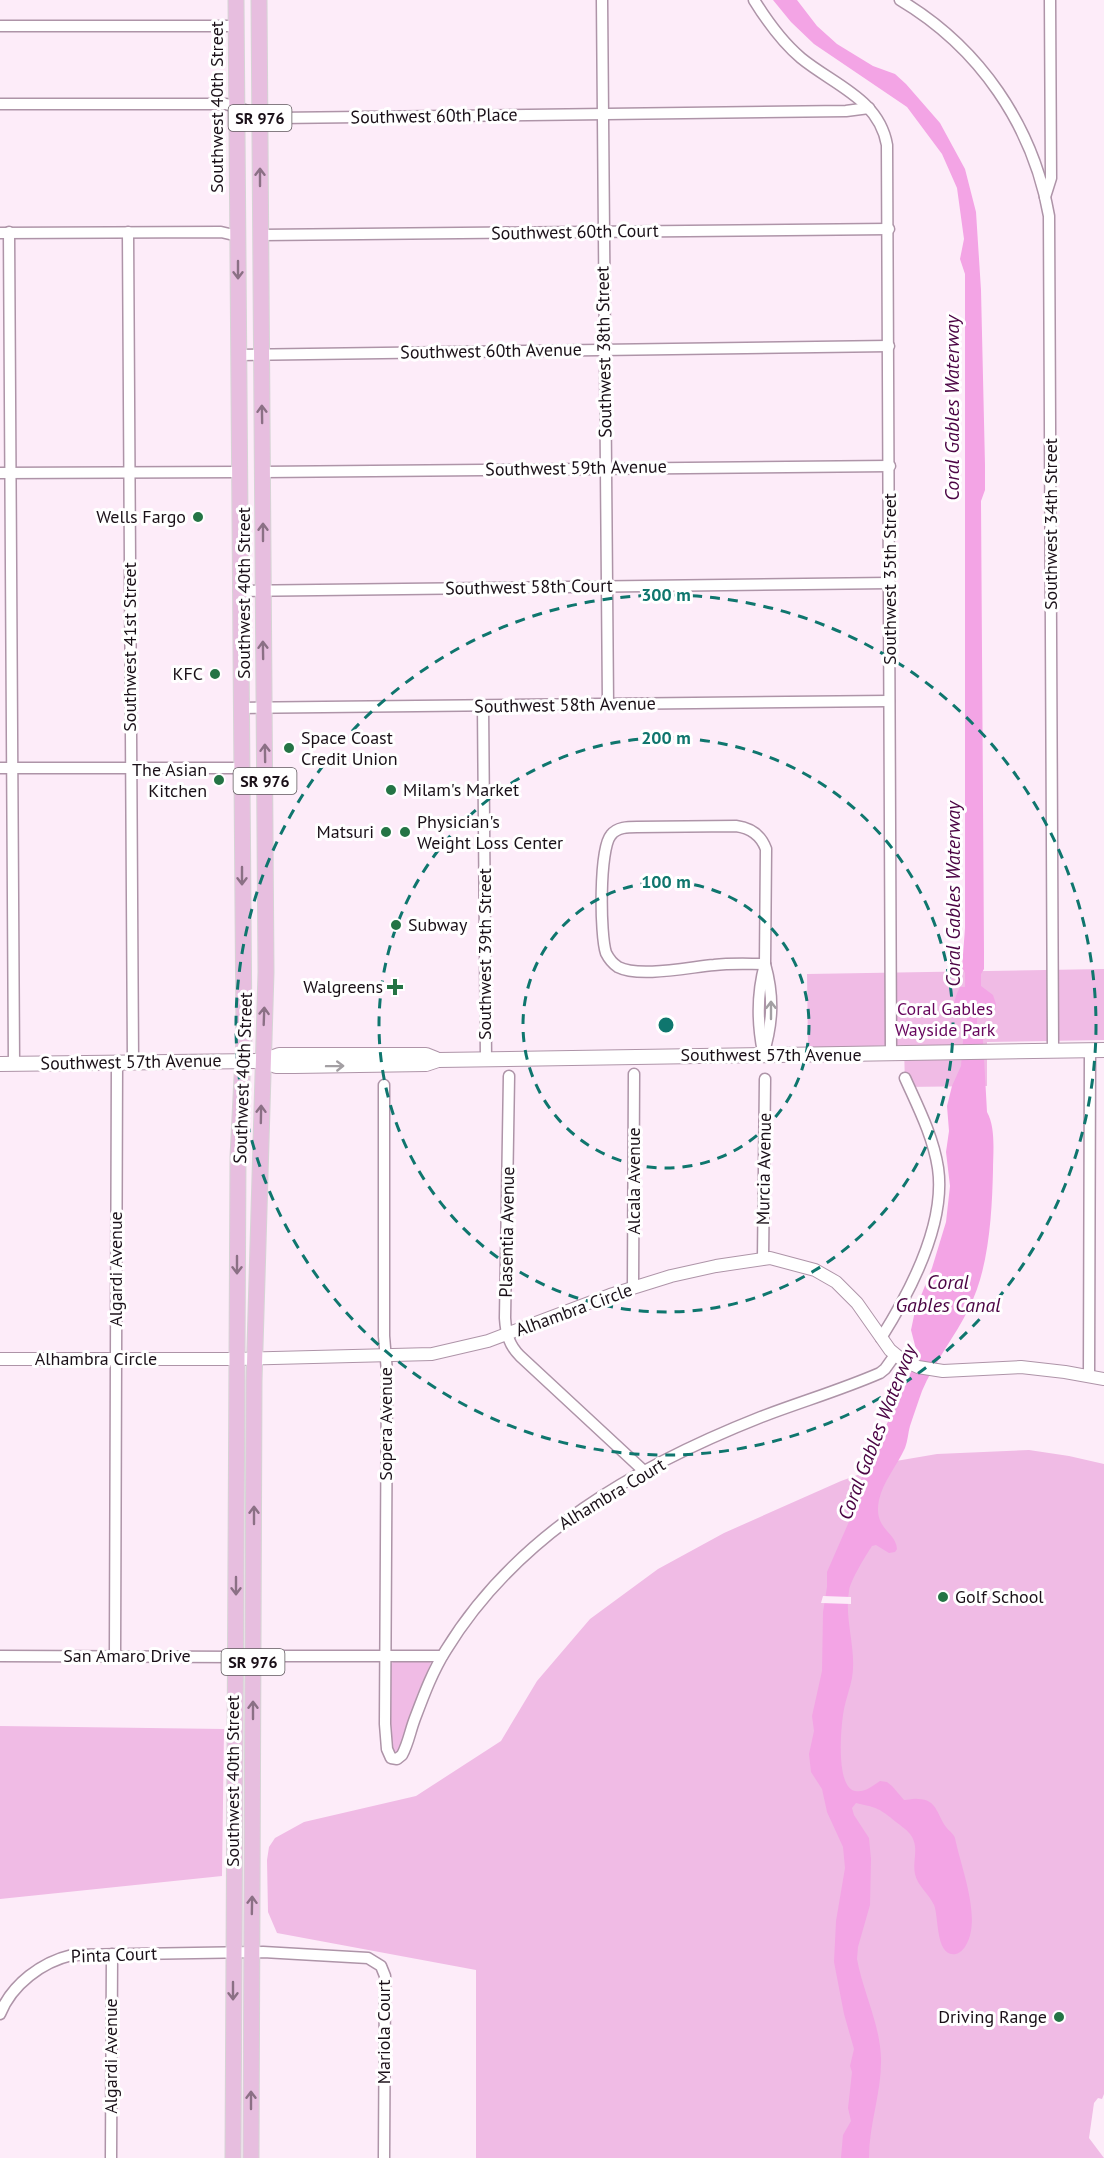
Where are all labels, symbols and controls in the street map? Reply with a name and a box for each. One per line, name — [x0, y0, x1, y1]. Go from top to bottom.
street label: Southwest 40th Street — [205, 21, 228, 193]
street label: Southwest 60th Place — [350, 103, 518, 128]
road number: SR 976 — [228, 105, 292, 131]
one-way arrow — [254, 167, 266, 187]
street label: Southwest 60th Court — [491, 219, 659, 244]
one-way arrow — [232, 259, 244, 279]
street label: Southwest 38th Street — [591, 266, 616, 438]
water label: Coral Gables Waterway — [939, 314, 965, 501]
street label: Southwest 60th Avenue — [400, 337, 582, 364]
one-way arrow — [256, 404, 268, 424]
street label: Southwest 34th Street — [1039, 438, 1062, 610]
street label: Southwest 59th Avenue — [485, 454, 667, 481]
street label: Southwest 35th Street — [878, 493, 901, 665]
place label: Wells Fargo — [96, 505, 186, 528]
street label: Southwest 40th Street — [232, 507, 255, 679]
marker: Wells Fargo — [191, 510, 205, 524]
one-way arrow — [257, 523, 269, 543]
street label: Southwest 41st Street — [118, 562, 141, 732]
street label: Southwest 58th Court — [445, 574, 613, 599]
text: 300 m — [641, 583, 691, 606]
one-way arrow — [257, 640, 269, 660]
place label: KFC — [172, 662, 203, 685]
marker: KFC — [208, 667, 222, 681]
street label: Southwest 58th Avenue — [474, 691, 656, 718]
place label: Space Coast Credit Union — [301, 726, 398, 770]
text: 200 m — [641, 726, 691, 749]
marker: Space Coast Credit Union — [282, 741, 296, 755]
one-way arrow — [259, 744, 270, 764]
place label: The Asian Kitchen — [132, 758, 207, 802]
road number: SR 976 — [234, 768, 296, 794]
marker: The Asian Kitchen — [212, 773, 226, 787]
place label: Milam's Market — [403, 778, 519, 801]
marker: Milam's Market — [384, 783, 398, 797]
water label: Coral Gables Waterway — [940, 800, 966, 987]
place label: Physician's Weight Loss Center — [417, 810, 563, 854]
place label: Matsuri — [317, 820, 374, 843]
marker: Matsuri — [379, 825, 393, 839]
marker: Physician's Weight Loss Center — [398, 825, 412, 839]
one-way arrow — [236, 866, 248, 886]
street label: Southwest 39th Street — [473, 868, 496, 1040]
text: 100 m — [641, 870, 691, 893]
place label: Subway — [408, 913, 468, 936]
marker: Subway — [389, 918, 403, 932]
place label: Walgreens — [303, 975, 383, 998]
marker: Walgreens — [388, 980, 402, 994]
street label: Southwest 40th Street — [228, 992, 257, 1164]
park label: Coral Gables Wayside Park — [895, 997, 996, 1041]
one-way arrow — [765, 1000, 777, 1020]
one-way arrow — [259, 1007, 270, 1027]
centre of rings — [656, 1015, 676, 1035]
street label: Southwest 57th Avenue — [680, 1043, 862, 1066]
street label: Southwest 57th Avenue — [40, 1048, 222, 1075]
one-way arrow — [325, 1060, 345, 1072]
one-way arrow — [255, 1104, 266, 1124]
street label: Murcia Avenue — [751, 1113, 776, 1225]
street label: Alcala Avenue — [622, 1127, 645, 1235]
street label: Plasentia Avenue — [494, 1166, 519, 1298]
street label: Algardi Avenue — [104, 1211, 127, 1327]
one-way arrow — [231, 1255, 243, 1275]
water label: Coral Gables Canal — [895, 1269, 1001, 1318]
street label: Alhambra Circle — [512, 1278, 635, 1341]
water label: Coral Gables Waterway — [832, 1340, 923, 1523]
street label: Alhambra Circle — [35, 1347, 157, 1370]
street label: Sopera Avenue — [374, 1367, 397, 1481]
street label: Alhambra Court — [554, 1453, 669, 1534]
one-way arrow — [248, 1505, 260, 1525]
one-way arrow — [230, 1576, 241, 1596]
place label: Golf School — [955, 1585, 1044, 1608]
marker: Golf School — [936, 1590, 950, 1604]
street label: San Amaro Drive — [63, 1644, 191, 1667]
road number: SR 976 — [222, 1649, 284, 1675]
street label: Southwest 40th Street — [221, 1695, 244, 1867]
one-way arrow — [247, 1700, 259, 1720]
one-way arrow — [246, 1895, 258, 1915]
street label: Pinta Court — [70, 1942, 158, 1967]
street label: Mariola Court — [372, 1980, 395, 2084]
one-way arrow — [227, 1981, 239, 2001]
street label: Algardi Avenue — [99, 1998, 122, 2114]
place label: Driving Range — [938, 2005, 1047, 2028]
marker: Driving Range — [1052, 2010, 1066, 2024]
one-way arrow — [245, 2090, 257, 2110]

